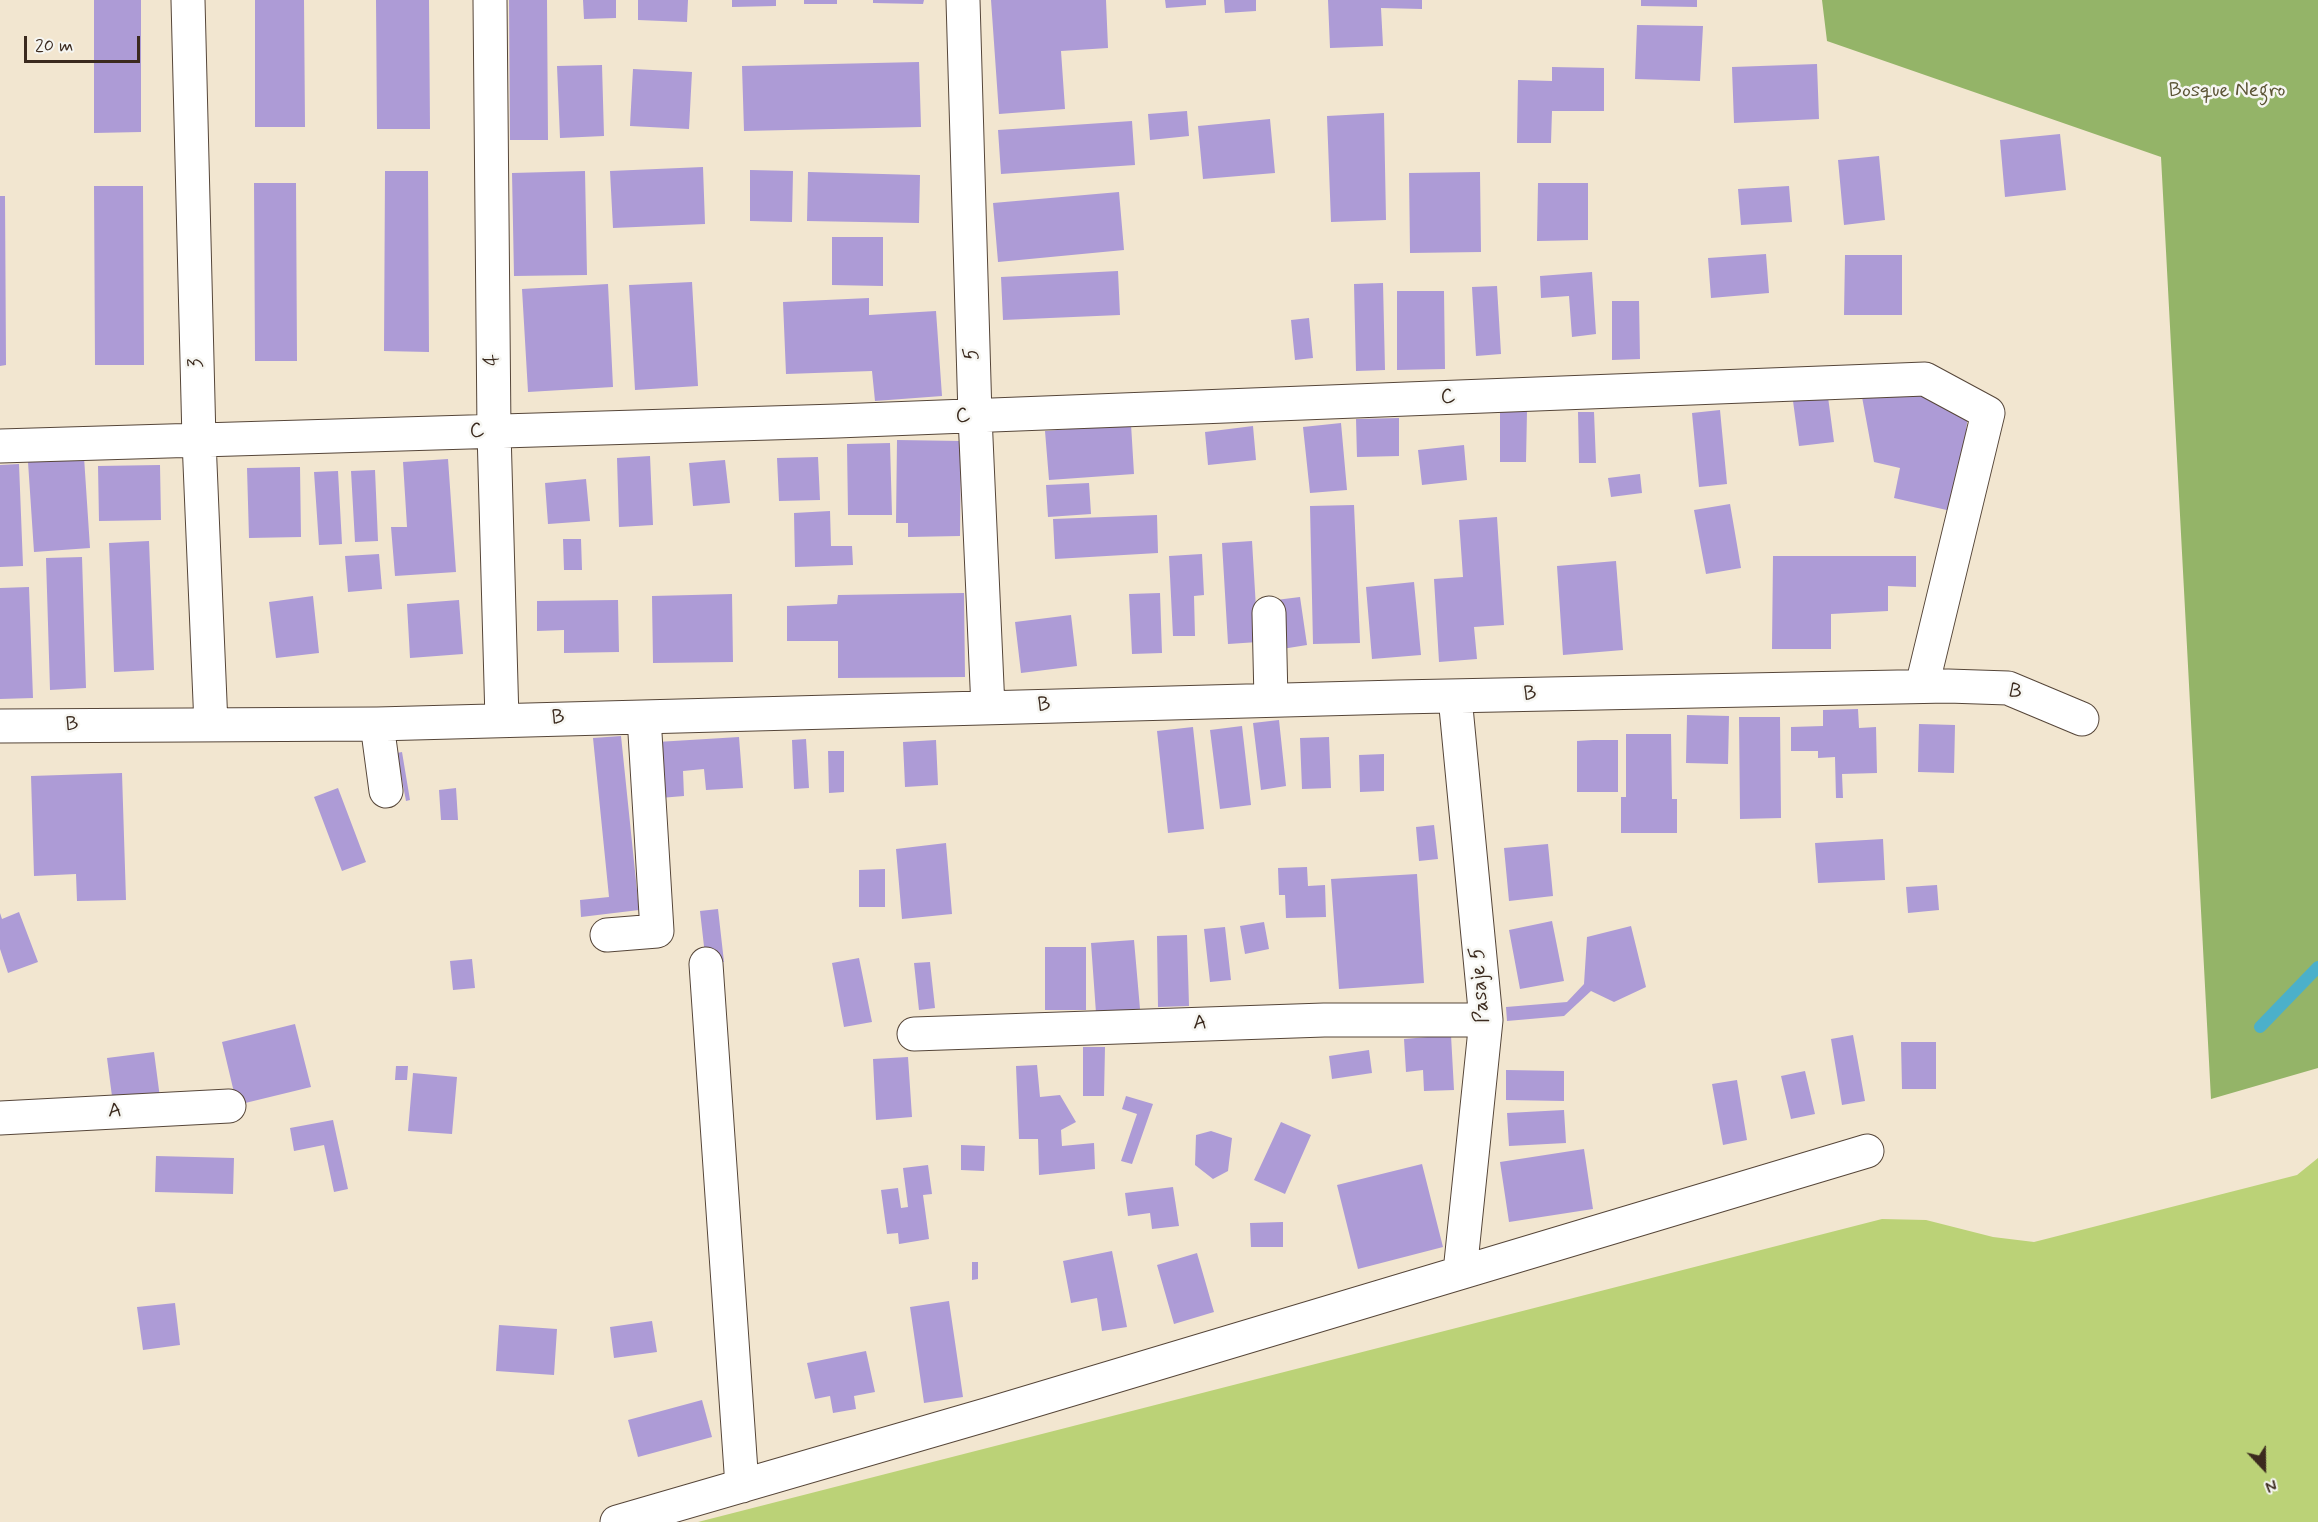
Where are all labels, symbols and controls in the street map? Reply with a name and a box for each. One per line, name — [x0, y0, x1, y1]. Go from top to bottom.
scale bar — [27, 24, 142, 62]
text: 20 m — [35, 34, 73, 58]
park label: Bosque Negro — [2169, 79, 2285, 105]
street label: 5 — [960, 347, 986, 361]
street label: 4 — [481, 354, 507, 366]
street label: 3 — [184, 358, 210, 368]
street label: C — [1440, 385, 1456, 411]
street label: C — [955, 404, 971, 430]
street label: C — [469, 419, 485, 445]
street label: B — [2005, 679, 2025, 707]
street label: B — [1523, 682, 1537, 708]
street label: B — [1037, 693, 1051, 719]
street label: B — [551, 706, 565, 732]
street label: B — [65, 713, 79, 739]
street label: Pasaje 5 — [1466, 946, 1496, 1024]
street label: A — [1193, 1011, 1207, 1037]
street label: A — [107, 1099, 123, 1125]
north arrow — [2234, 1438, 2294, 1498]
text: N — [2262, 1473, 2280, 1497]

